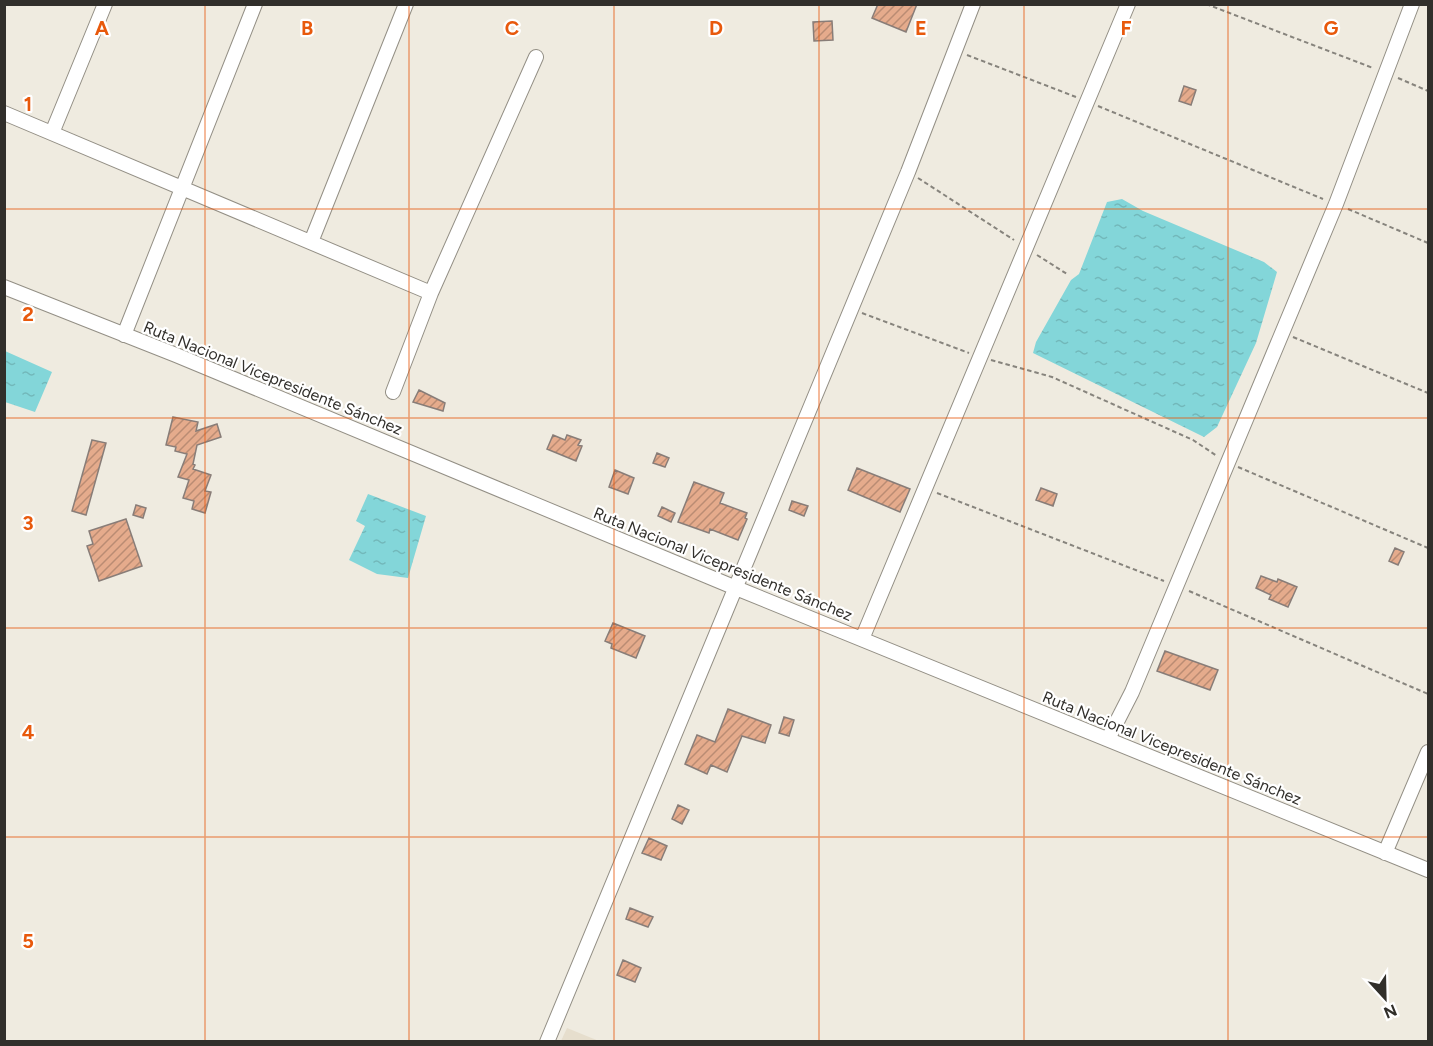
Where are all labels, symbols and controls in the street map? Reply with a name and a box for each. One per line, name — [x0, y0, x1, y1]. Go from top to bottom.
text: A — [95, 16, 110, 40]
text: B — [301, 16, 313, 40]
text: C — [505, 16, 519, 40]
text: D — [709, 16, 723, 40]
text: E — [915, 16, 927, 40]
text: F — [1120, 16, 1132, 40]
text: G — [1324, 16, 1339, 40]
text: 1 — [24, 92, 32, 116]
text: 2 — [22, 302, 34, 326]
street label: Ruta Nacional Vicepresidente Sánchez — [141, 317, 405, 439]
street label: Ruta Nacional Vicepresidente Sánchez — [591, 503, 855, 625]
text: 3 — [22, 511, 34, 535]
street label: Ruta Nacional Vicepresidente Sánchez — [1040, 687, 1304, 809]
text: 4 — [22, 720, 35, 744]
text: 5 — [22, 929, 34, 953]
north arrow — [1355, 968, 1415, 1028]
text: N — [1381, 1000, 1400, 1023]

